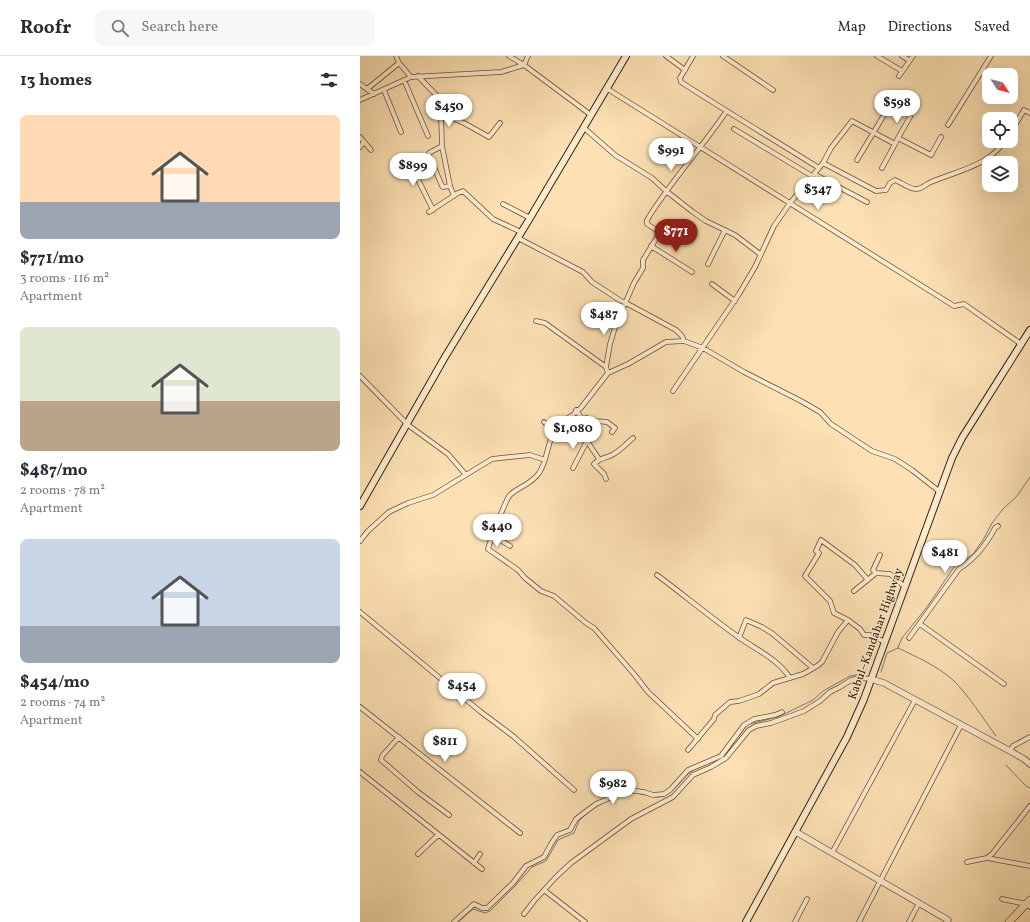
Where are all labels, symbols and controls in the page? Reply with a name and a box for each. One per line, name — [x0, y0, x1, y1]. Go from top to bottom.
search box — [95, 10, 375, 46]
text: Roofr — [20, 15, 71, 41]
icon: search — [109, 17, 131, 39]
text: Search here — [141, 17, 218, 38]
text: Map — [838, 18, 866, 37]
text: Directions — [888, 18, 952, 37]
text: Saved — [974, 18, 1010, 37]
north arrow — [982, 68, 1018, 104]
map controls — [982, 68, 1018, 192]
text: 13 homes — [20, 69, 92, 92]
icon: filters — [318, 69, 340, 91]
pin: $598 — [873, 90, 921, 124]
pin: $450 — [425, 94, 473, 128]
text: $598 — [883, 94, 911, 112]
text: $450 — [434, 98, 464, 116]
button: locate — [982, 112, 1018, 148]
pin: $991 — [647, 138, 695, 172]
icon: home — [144, 141, 216, 213]
text: $991 — [658, 142, 684, 160]
pin: $899 — [389, 153, 437, 187]
button: layers — [982, 156, 1018, 192]
text: $899 — [399, 157, 427, 175]
pin: $347 — [794, 177, 842, 211]
text: $347 — [804, 181, 832, 199]
pin: $771 — [652, 219, 700, 253]
text: $771 — [664, 223, 688, 241]
text: $771/mo — [20, 247, 84, 270]
text: 3 rooms · 116 m² — [20, 270, 109, 288]
text: Apartment — [20, 288, 83, 306]
pin: $487 — [580, 302, 628, 336]
text: $487 — [590, 306, 618, 324]
icon: home — [144, 353, 216, 425]
pin: $1,080 — [540, 416, 606, 450]
text: $1,080 — [553, 420, 593, 438]
text: $487/mo — [20, 459, 88, 482]
text: 2 rooms · 78 m² — [20, 482, 105, 500]
text: Apartment — [20, 500, 83, 518]
pin: $440 — [473, 514, 521, 548]
text: $440 — [482, 518, 512, 536]
pin: $481 — [921, 540, 969, 574]
text: $481 — [931, 544, 959, 562]
icon: home — [144, 565, 216, 637]
street label: Kabul–Kandahar Highway — [845, 566, 907, 702]
text: $454/mo — [20, 671, 89, 694]
pin: $454 — [438, 673, 486, 707]
text: $454 — [447, 677, 477, 695]
text: 2 rooms · 74 m² — [20, 694, 105, 712]
text: Apartment — [20, 712, 83, 730]
pin: $811 — [421, 729, 469, 763]
text: $811 — [433, 733, 457, 751]
pin: $982 — [589, 771, 637, 805]
text: $982 — [599, 775, 627, 793]

